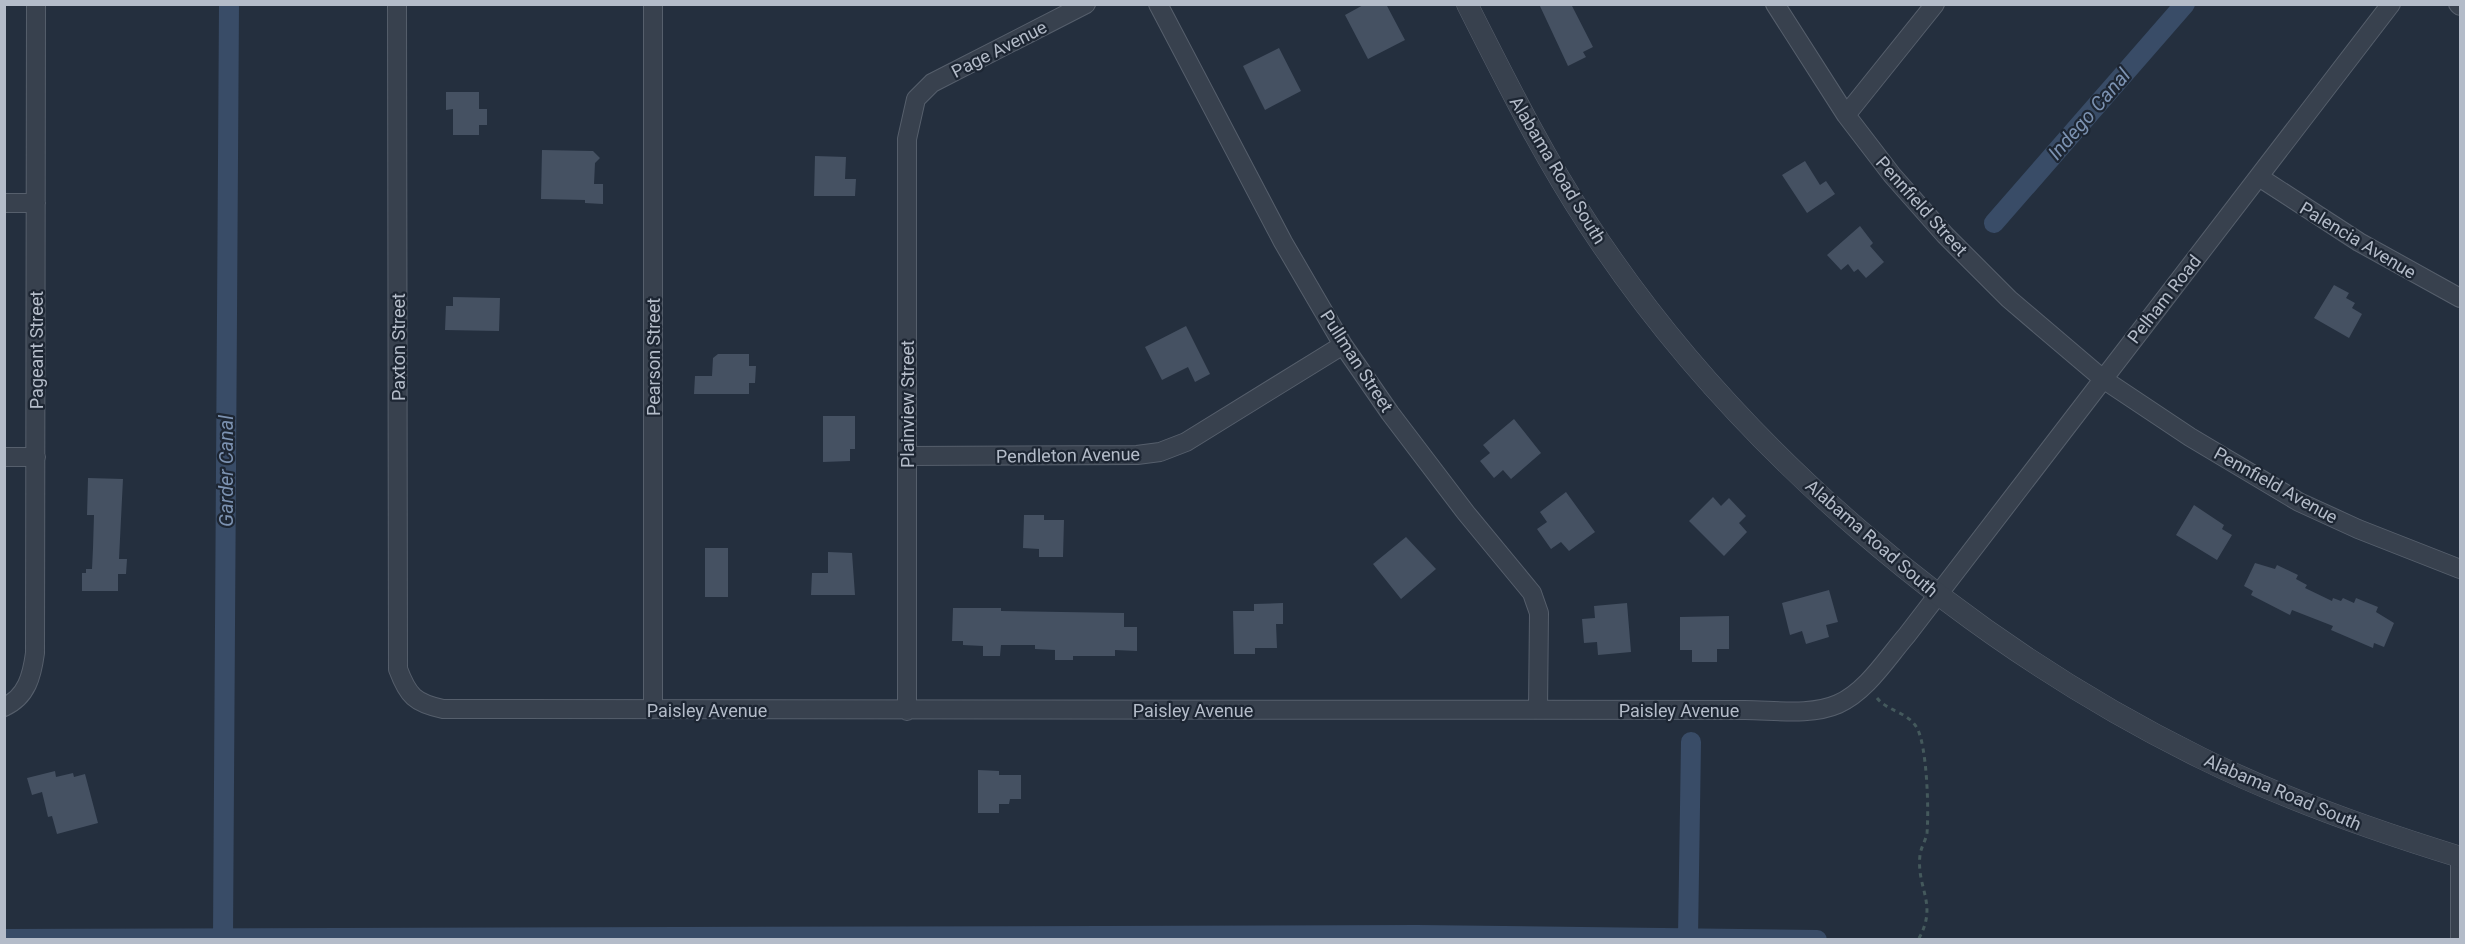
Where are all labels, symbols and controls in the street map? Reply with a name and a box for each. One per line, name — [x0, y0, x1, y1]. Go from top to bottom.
street label: Page Avenue — [948, 16, 1050, 82]
water label: Indego Canal — [2043, 63, 2135, 165]
street label: Alabama Road South — [1506, 92, 1610, 248]
street label: Pennfield Street — [1872, 152, 1972, 260]
street label: Palencia Avenue — [2296, 197, 2420, 283]
street label: Pelham Road — [2123, 251, 2205, 347]
street label: Pageant Street — [26, 291, 47, 409]
street label: Paxton Street — [388, 293, 409, 401]
street label: Pearson Street — [643, 298, 664, 416]
street label: Pullman Street — [1316, 306, 1398, 416]
street label: Plainview Street — [897, 340, 918, 468]
water label: Garder Canal — [214, 415, 238, 527]
street label: Pennfield Avenue — [2211, 442, 2341, 528]
street label: Pendleton Avenue — [996, 443, 1140, 467]
street label: Alabama Road South — [1802, 475, 1942, 601]
street label: Paisley Avenue — [647, 700, 767, 721]
street label: Paisley Avenue — [1133, 700, 1253, 721]
street label: Paisley Avenue — [1619, 700, 1739, 721]
street label: Alabama Road South — [2201, 749, 2365, 835]

